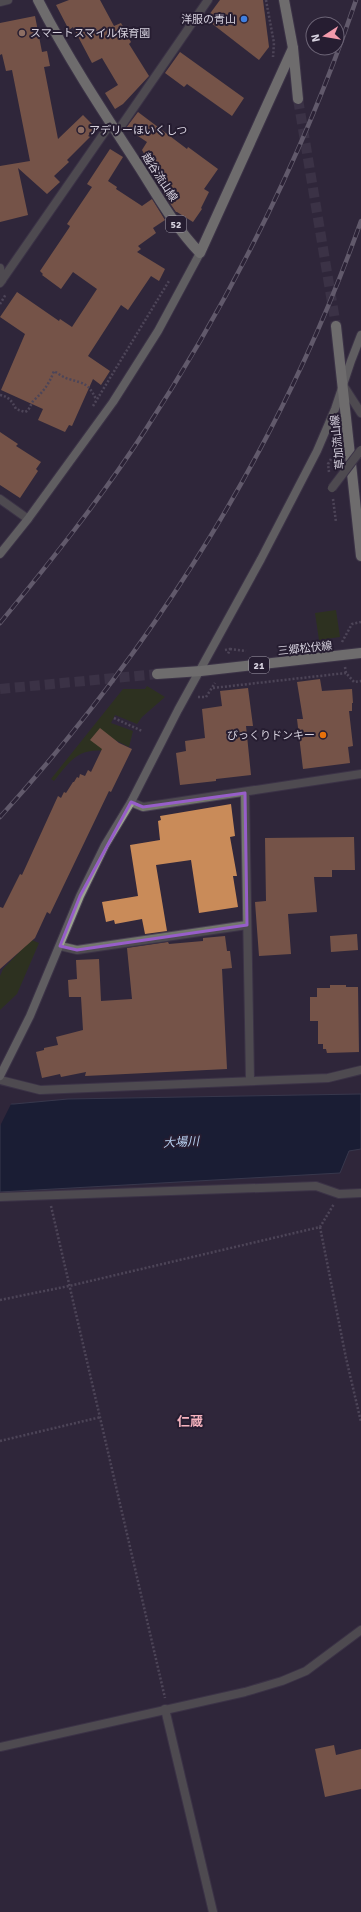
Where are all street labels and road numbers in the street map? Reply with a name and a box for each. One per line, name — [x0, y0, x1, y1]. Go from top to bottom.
street label: 越谷流山線 — [139, 151, 180, 204]
road number: 52 — [166, 216, 186, 232]
street label: 草加流山線 — [328, 414, 347, 470]
street label: 三郷松伏線 — [277, 639, 333, 658]
road number: 21 — [249, 657, 269, 673]

